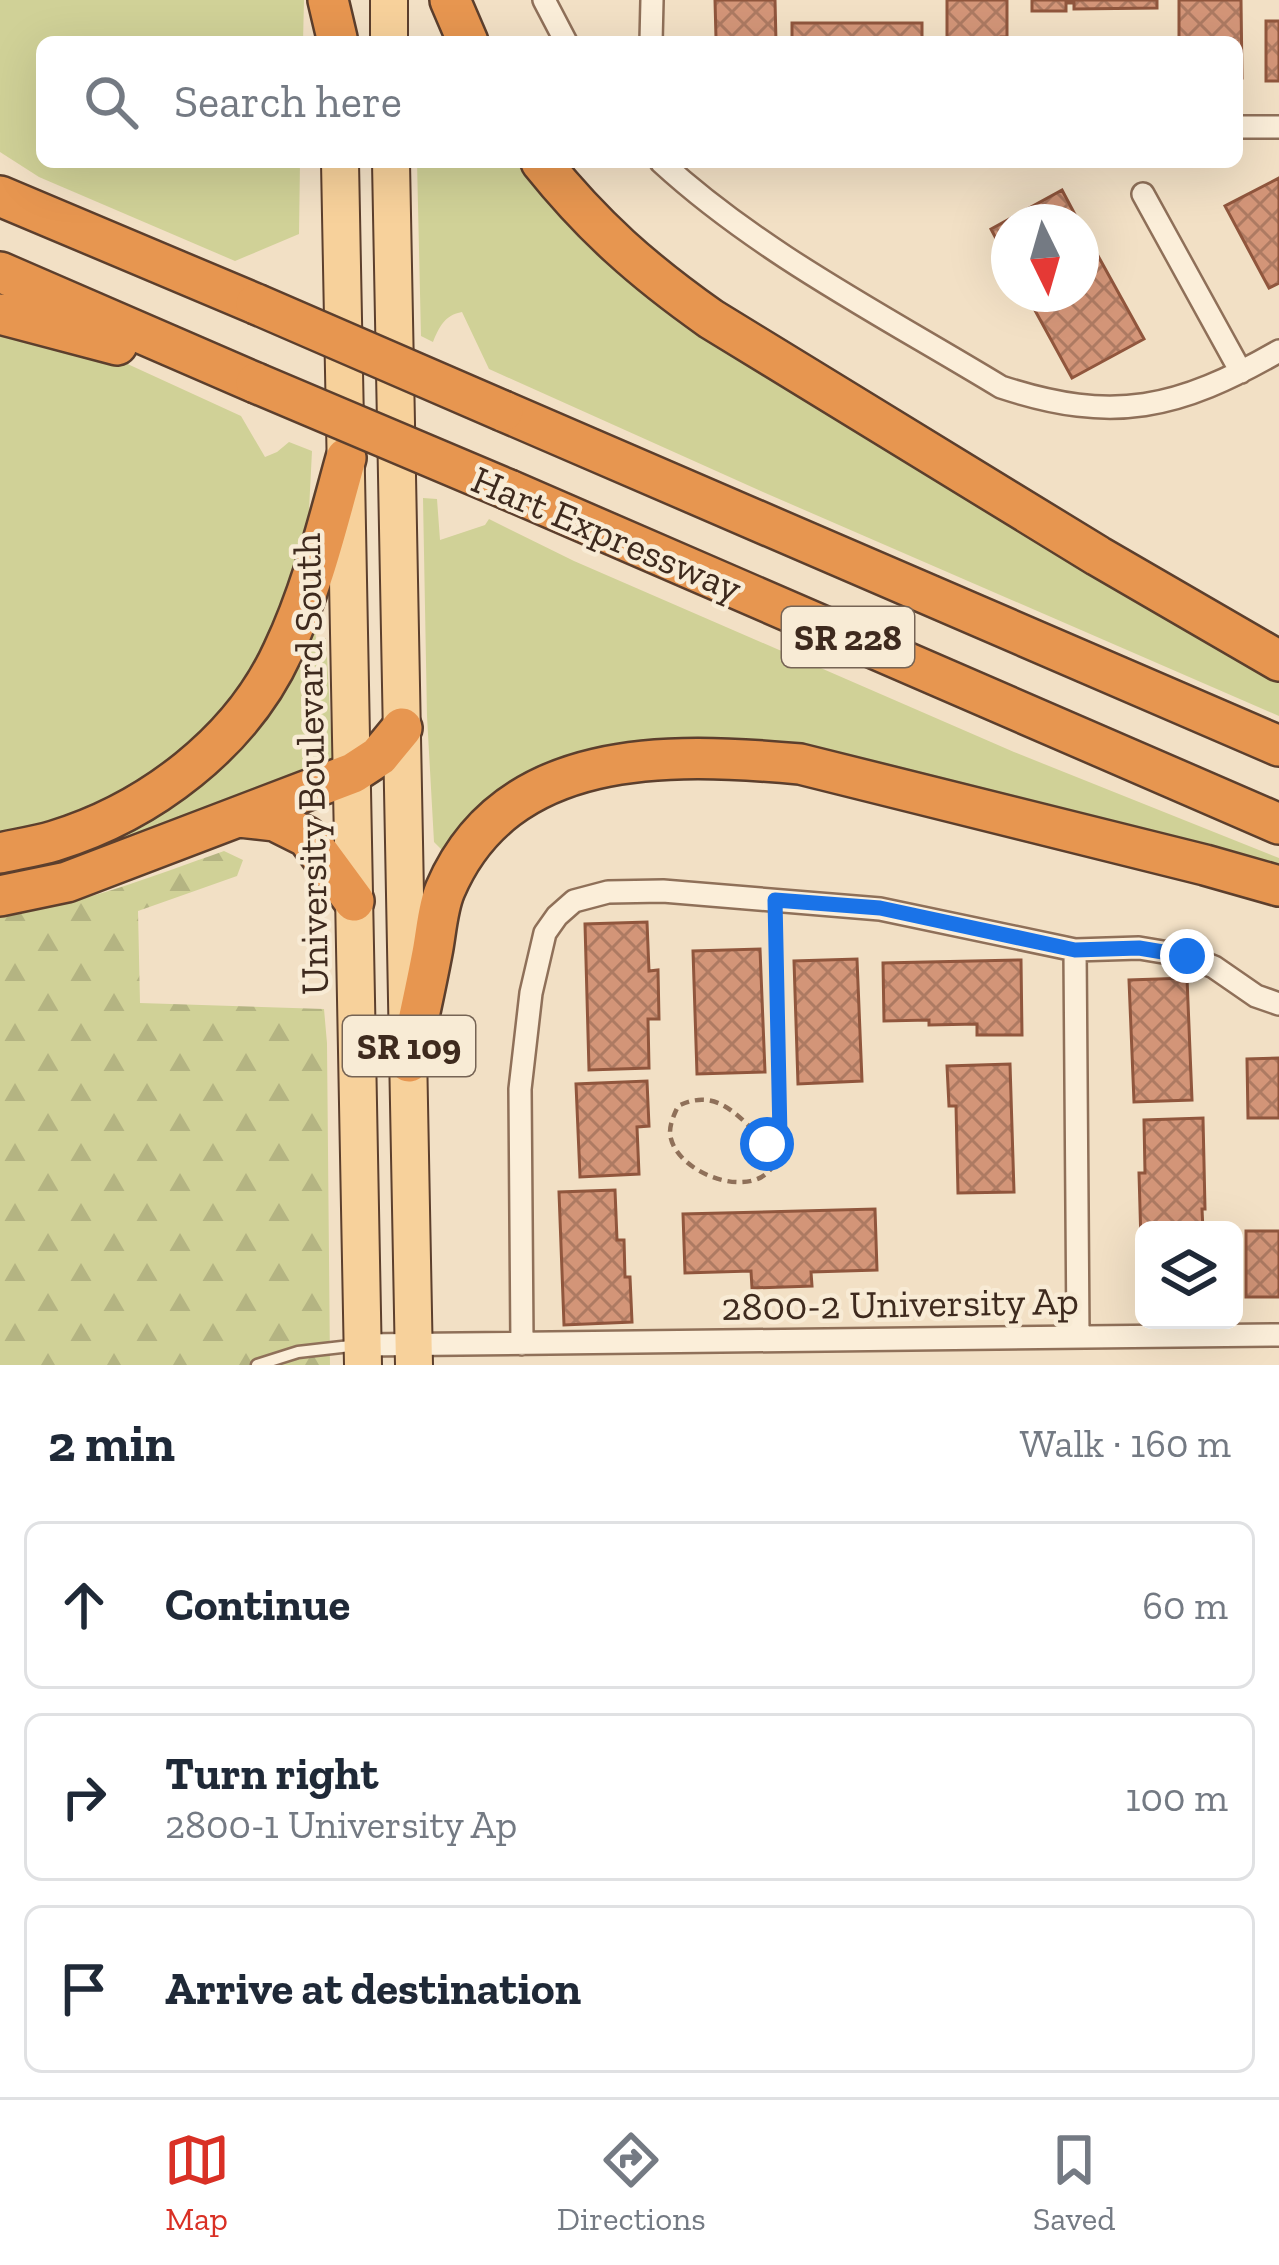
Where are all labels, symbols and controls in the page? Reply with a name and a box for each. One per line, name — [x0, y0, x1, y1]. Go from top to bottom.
search box — [36, 36, 1243, 168]
icon: search — [78, 69, 144, 135]
text: Search here — [174, 75, 402, 129]
north arrow — [991, 204, 1099, 312]
street label: Hart Expressway — [465, 455, 749, 612]
street label: University Boulevard South — [283, 533, 338, 995]
road number: SR 228 — [782, 607, 914, 667]
route end — [1160, 929, 1214, 983]
road number: SR 109 — [343, 1016, 475, 1076]
route start — [740, 1117, 794, 1171]
map controls — [1135, 1221, 1243, 1329]
button: layers — [1135, 1221, 1243, 1329]
street label: 2800-2 University Ap — [721, 1277, 1079, 1330]
text: 2 min — [48, 1413, 175, 1474]
text: Walk · 160 m — [1020, 1420, 1231, 1467]
icon: ahead — [51, 1572, 117, 1638]
text: Continue — [165, 1578, 350, 1632]
text: 60 m — [1142, 1582, 1228, 1629]
text: Turn right — [165, 1747, 378, 1801]
icon: right — [51, 1764, 117, 1830]
text: 100 m — [1126, 1774, 1228, 1821]
text: 2800-1 University Ap — [165, 1801, 517, 1848]
icon: arrive — [51, 1956, 117, 2022]
text: Arrive at destination — [165, 1962, 581, 2016]
tab: Map — [164, 2127, 230, 2238]
tab: Directions — [557, 2127, 706, 2238]
tab: Saved — [1033, 2127, 1115, 2238]

